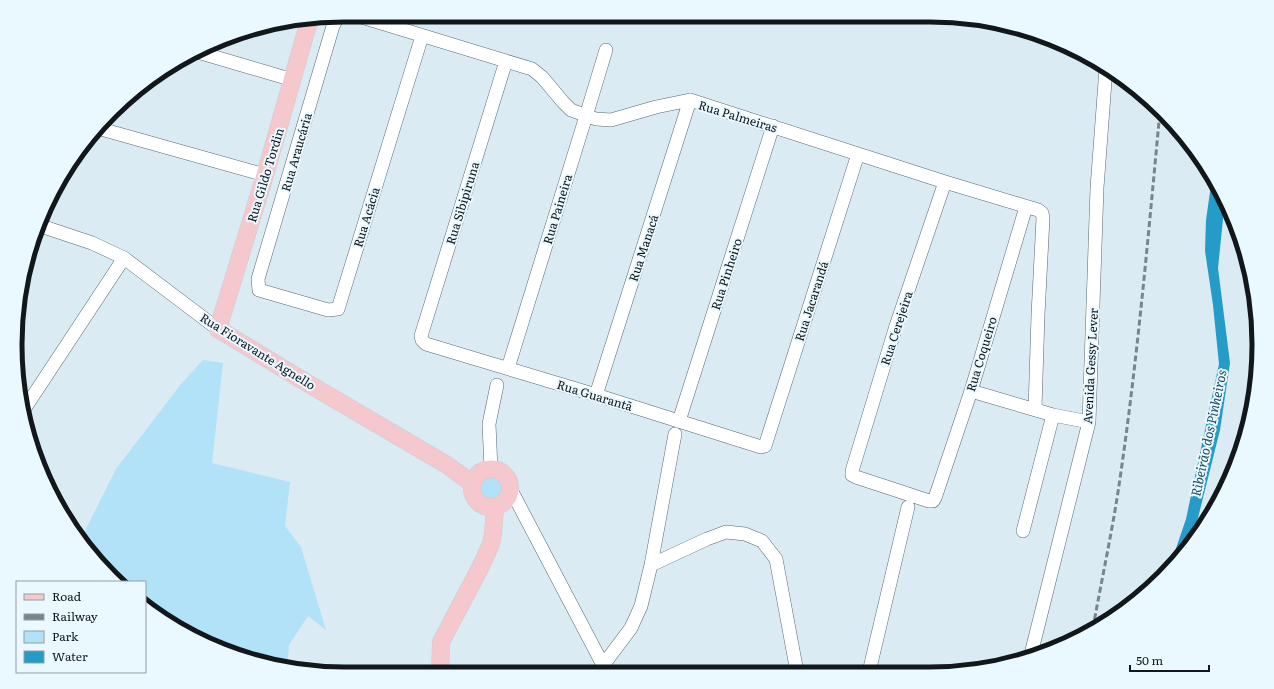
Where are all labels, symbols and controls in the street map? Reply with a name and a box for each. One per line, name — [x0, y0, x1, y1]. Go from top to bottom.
street label: Rua Palmeiras — [696, 95, 780, 137]
street label: Rua Araucária — [276, 110, 316, 193]
street label: Rua Gildo Tordin — [242, 125, 288, 224]
street label: Rua Sibipiruna — [441, 159, 483, 247]
street label: Rua Paineira — [538, 171, 576, 246]
street label: Rua Acácia — [348, 184, 384, 249]
street label: Rua Manacá — [624, 212, 662, 284]
street label: Rua Pinheiro — [706, 236, 746, 312]
street label: Rua Jacarandá — [790, 258, 833, 343]
street label: Rua Cerejeira — [876, 288, 917, 367]
street label: Avenida Gessy Lever — [1078, 307, 1102, 424]
street label: Rua Fioravante Agnello — [197, 308, 319, 394]
street label: Rua Coqueiro — [961, 314, 1001, 394]
water label: Ribeirão dos Pinheiros — [1185, 368, 1231, 498]
street label: Rua Guarantã — [555, 375, 636, 415]
legend — [16, 581, 146, 673]
text: Road — [52, 587, 82, 605]
text: Railway — [52, 607, 98, 625]
text: Park — [52, 627, 79, 645]
text: Water — [52, 647, 88, 665]
scale bar — [1130, 647, 1209, 673]
text: 50 m — [1136, 651, 1163, 669]

